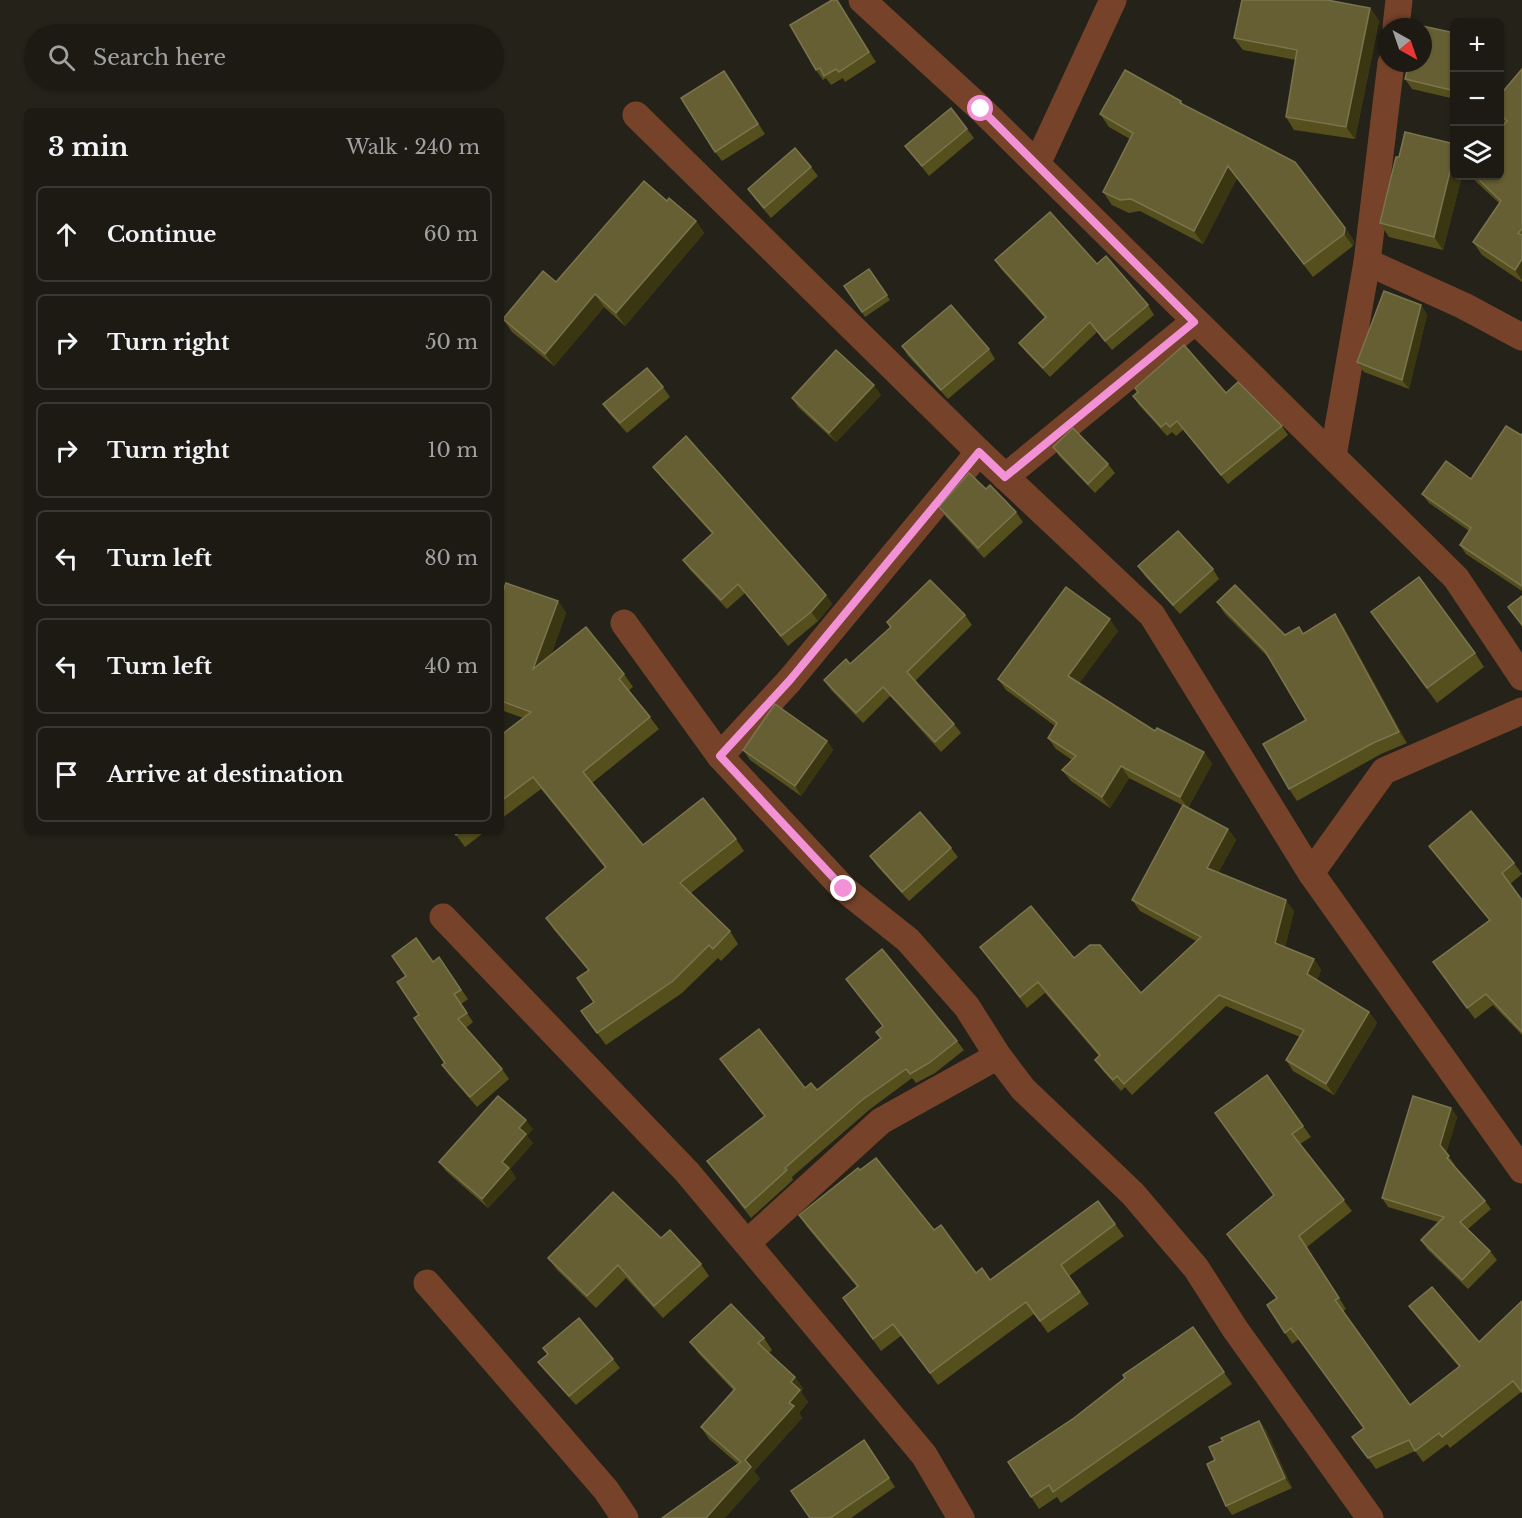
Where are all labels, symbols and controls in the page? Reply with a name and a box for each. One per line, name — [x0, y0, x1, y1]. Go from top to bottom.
north arrow — [1378, 18, 1432, 72]
map controls — [1450, 18, 1504, 180]
button: + — [1450, 18, 1504, 72]
search box — [24, 24, 504, 90]
icon: search — [45, 41, 78, 74]
text: Search here — [93, 44, 226, 71]
button: − — [1450, 72, 1504, 126]
route start — [967, 95, 993, 121]
button: layers — [1450, 126, 1504, 180]
text: 3 min — [48, 131, 129, 163]
text: Walk · 240 m — [346, 135, 480, 159]
icon: ahead — [50, 218, 83, 251]
text: Continue — [107, 221, 216, 248]
text: 60 m — [424, 222, 478, 246]
icon: right — [50, 326, 83, 359]
text: Turn right — [107, 329, 229, 356]
text: 50 m — [425, 330, 478, 354]
icon: right — [50, 434, 83, 467]
text: Turn right — [107, 437, 229, 464]
text: 10 m — [428, 438, 478, 462]
icon: left — [50, 542, 83, 575]
text: Turn left — [107, 545, 212, 572]
text: 80 m — [424, 546, 478, 570]
icon: left — [50, 650, 83, 683]
text: Turn left — [107, 653, 212, 680]
text: 40 m — [425, 654, 478, 678]
icon: arrive — [50, 758, 83, 791]
text: Arrive at destination — [107, 761, 344, 788]
route end — [830, 875, 856, 901]

